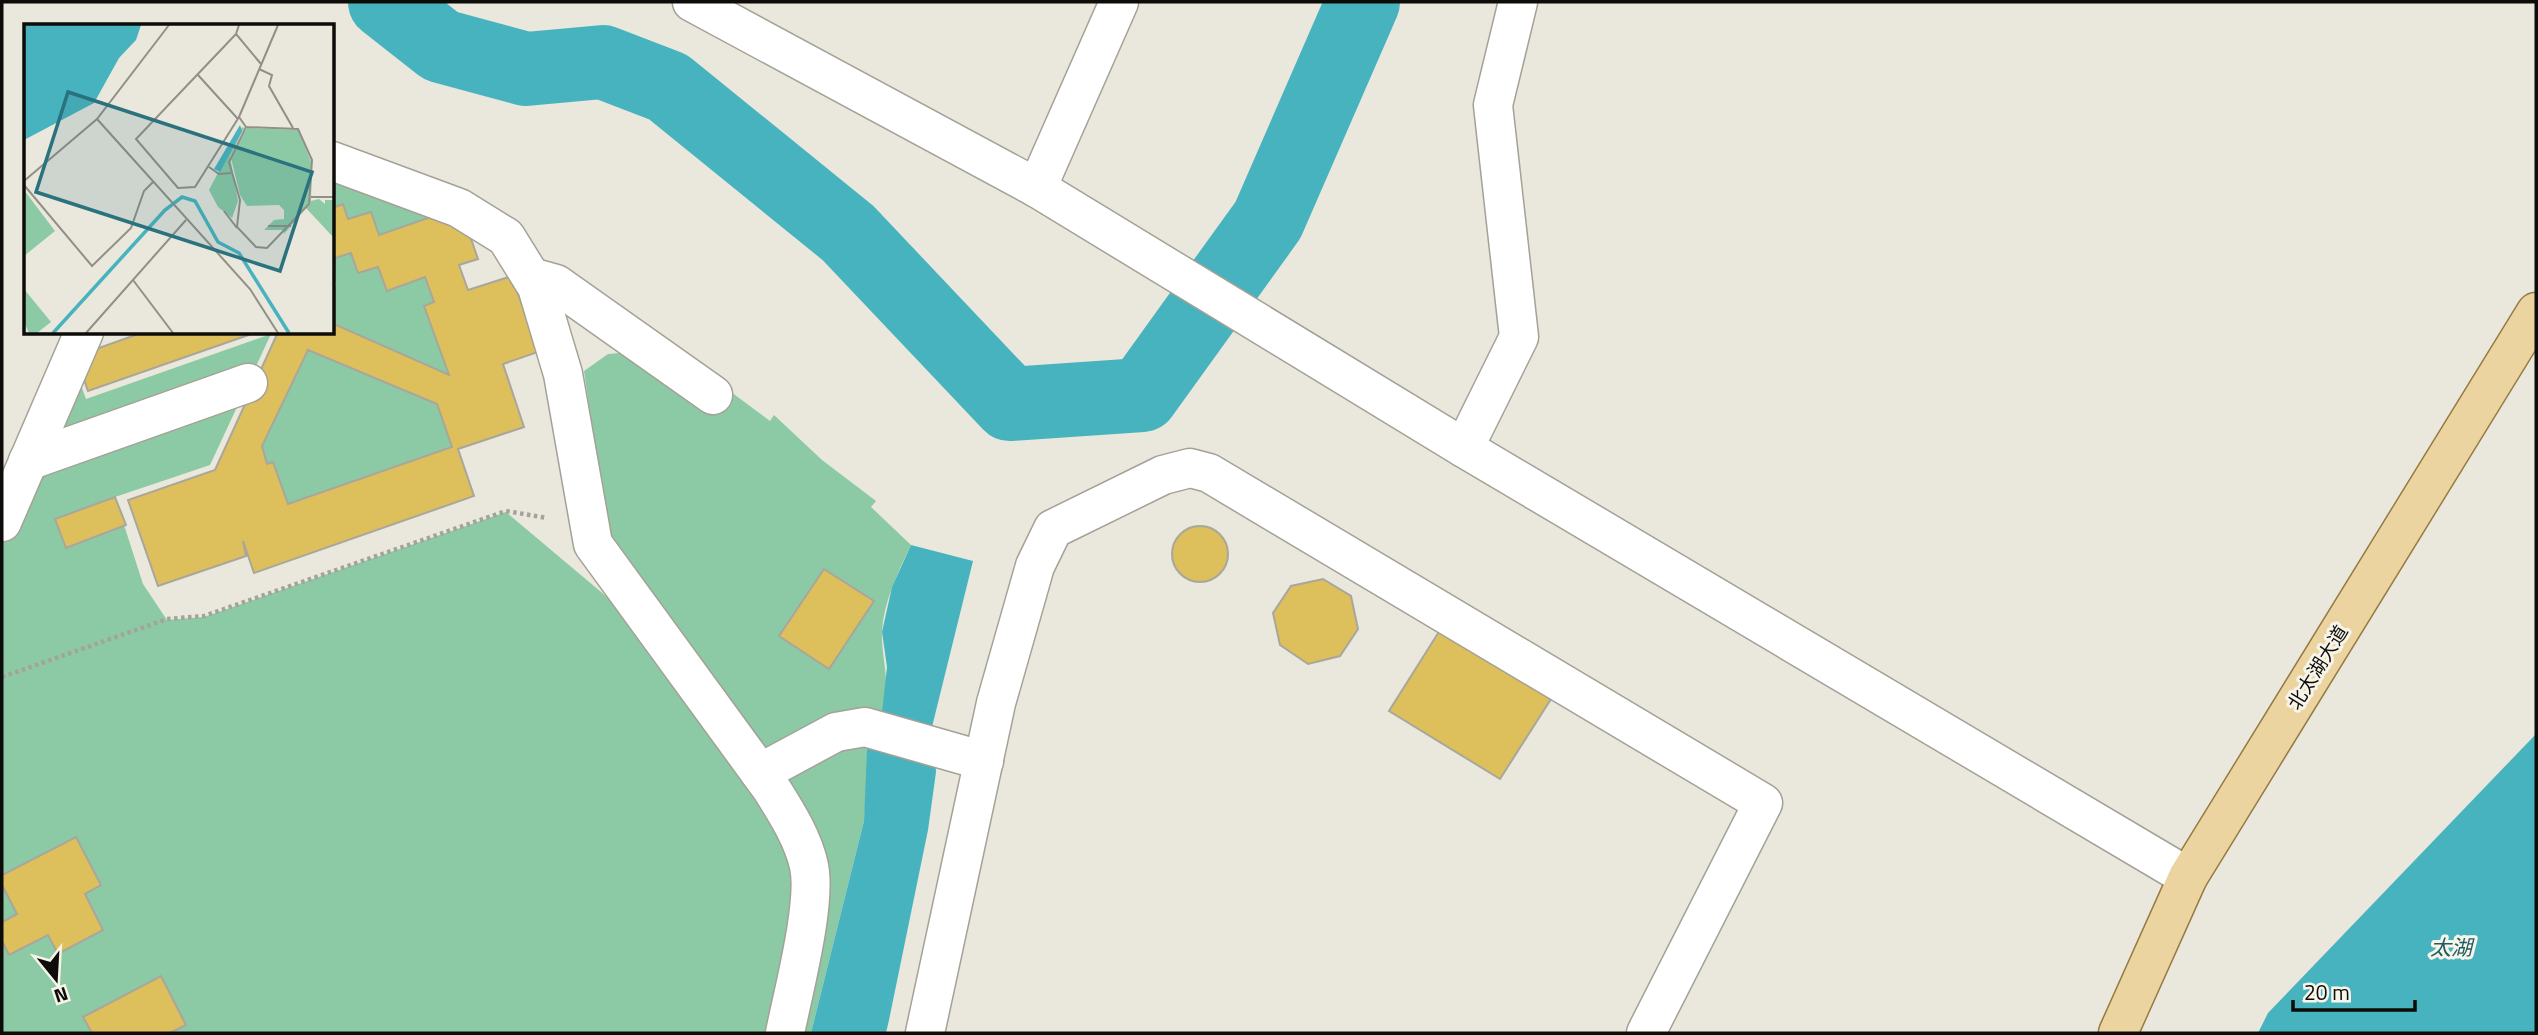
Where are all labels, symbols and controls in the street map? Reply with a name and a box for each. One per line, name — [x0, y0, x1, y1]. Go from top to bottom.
inset map — [24, 24, 334, 334]
street label: 北太湖大道 — [2280, 619, 2354, 715]
water label: 太湖 — [2430, 931, 2475, 963]
north arrow — [21, 944, 91, 1014]
scale bar — [2293, 968, 2416, 1012]
text: 20 m — [2304, 976, 2350, 1008]
text: N — [51, 980, 72, 1011]

